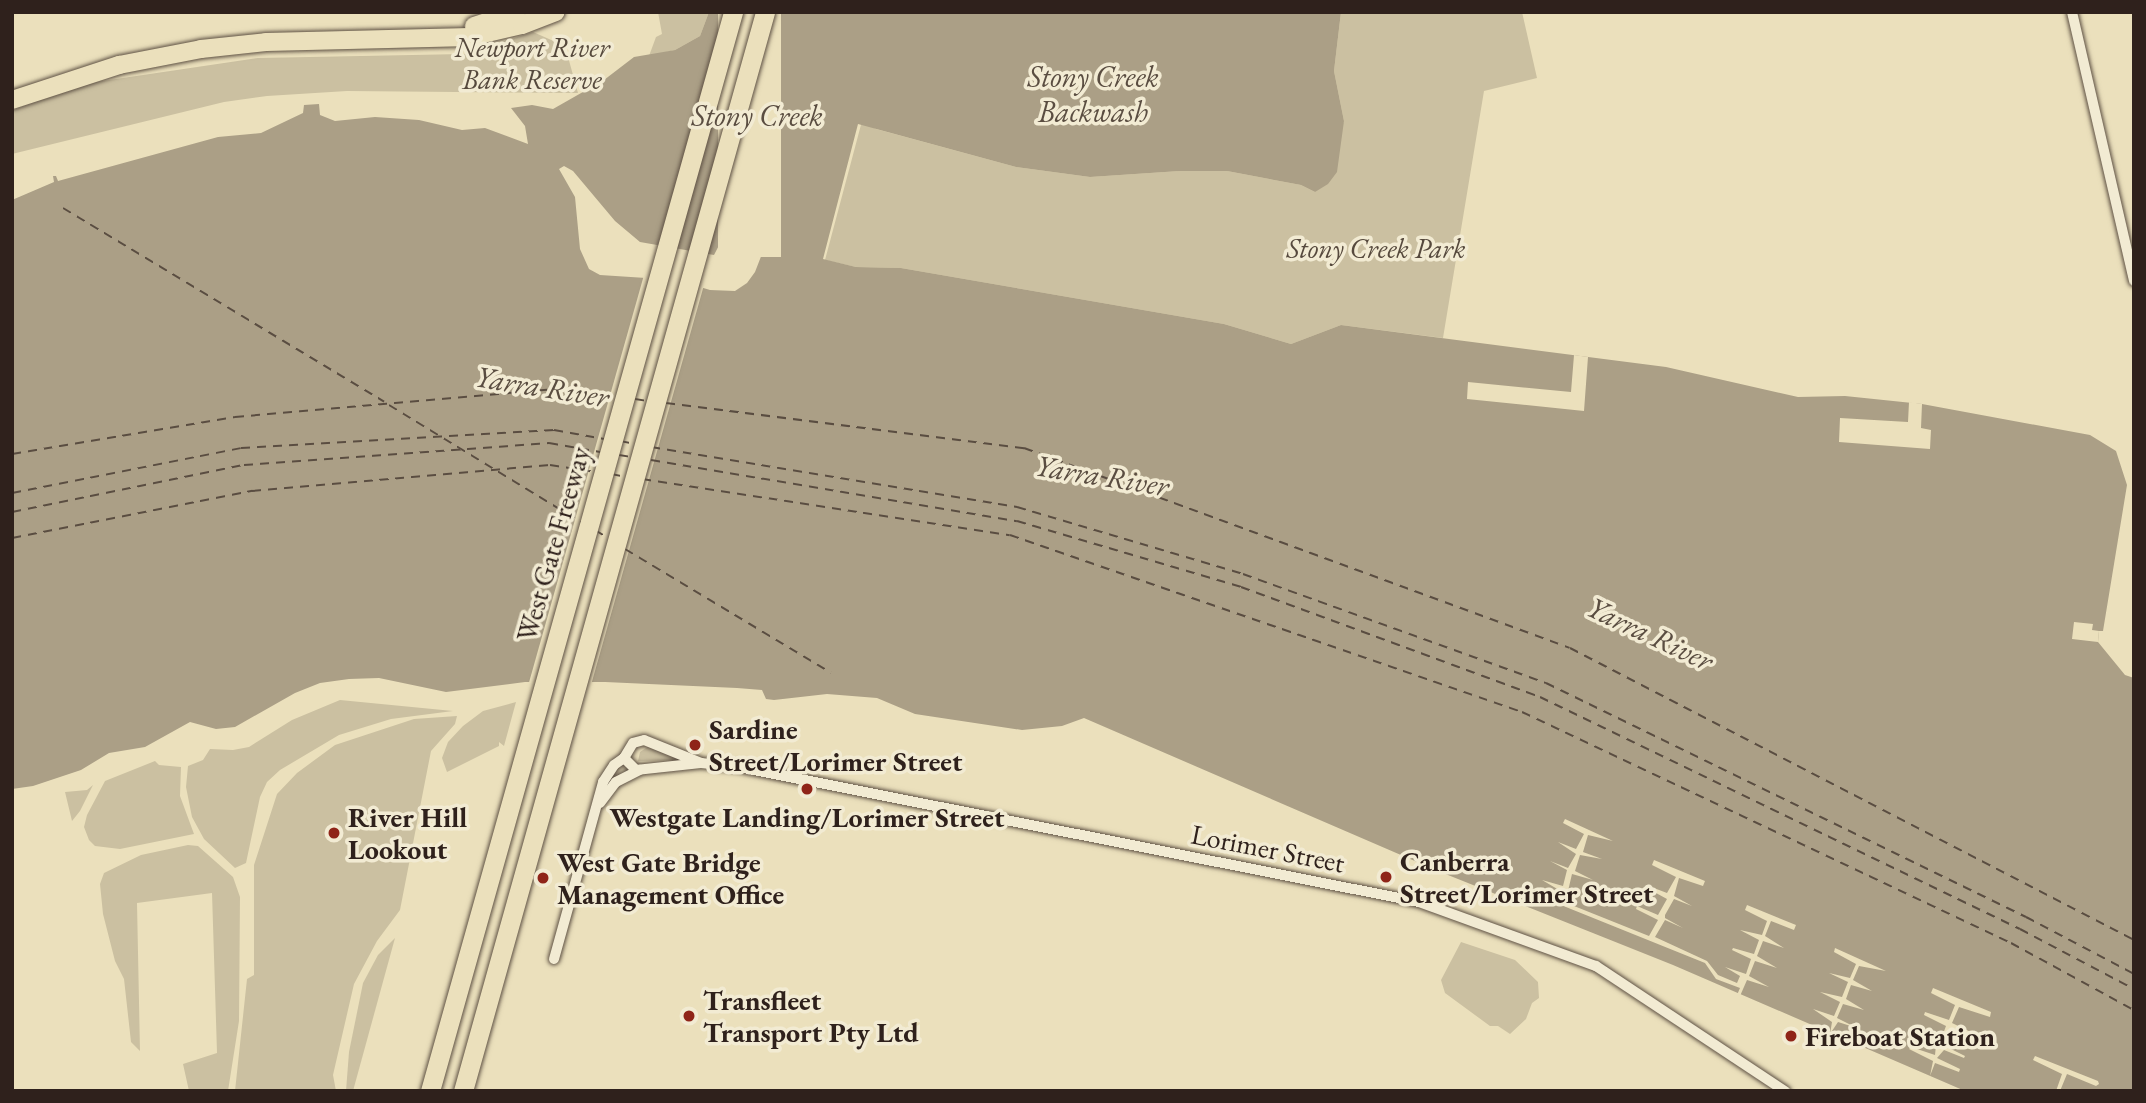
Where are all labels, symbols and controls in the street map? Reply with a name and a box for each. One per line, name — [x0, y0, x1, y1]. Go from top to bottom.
park label: Newport River Bank Reserve — [454, 30, 610, 96]
water label: Stony Creek Backwash — [1027, 59, 1159, 130]
water label: Stony Creek — [691, 98, 823, 134]
park label: Stony Creek Park — [1286, 231, 1466, 265]
water label: Yarra River — [473, 359, 611, 415]
street label: West Gate Freeway — [509, 443, 597, 645]
water label: Yarra River — [1033, 448, 1171, 504]
water label: Yarra River — [1581, 589, 1719, 679]
place label: Sardine Street/Lorimer Street — [709, 712, 962, 778]
marker: Sardine Street/Lorimer Street — [687, 737, 703, 753]
marker: Westgate Landing/Lorimer Street — [799, 781, 815, 797]
place label: River Hill Lookout — [348, 800, 467, 866]
place label: Westgate Landing/Lorimer Street — [610, 800, 1004, 834]
street label: Lorimer Street — [1188, 817, 1348, 879]
marker: River Hill Lookout — [326, 825, 342, 841]
place label: Canberra Street/Lorimer Street — [1400, 844, 1653, 910]
place label: West Gate Bridge Management Office — [557, 845, 784, 911]
marker: Canberra Street/Lorimer Street — [1378, 869, 1394, 885]
marker: West Gate Bridge Management Office — [535, 870, 551, 886]
place label: Transfleet Transport Pty Ltd — [703, 983, 919, 1049]
marker: Transfleet Transport Pty Ltd — [681, 1008, 697, 1024]
place label: Fireboat Station — [1805, 1019, 1995, 1053]
marker: Fireboat Station — [1783, 1028, 1799, 1044]

